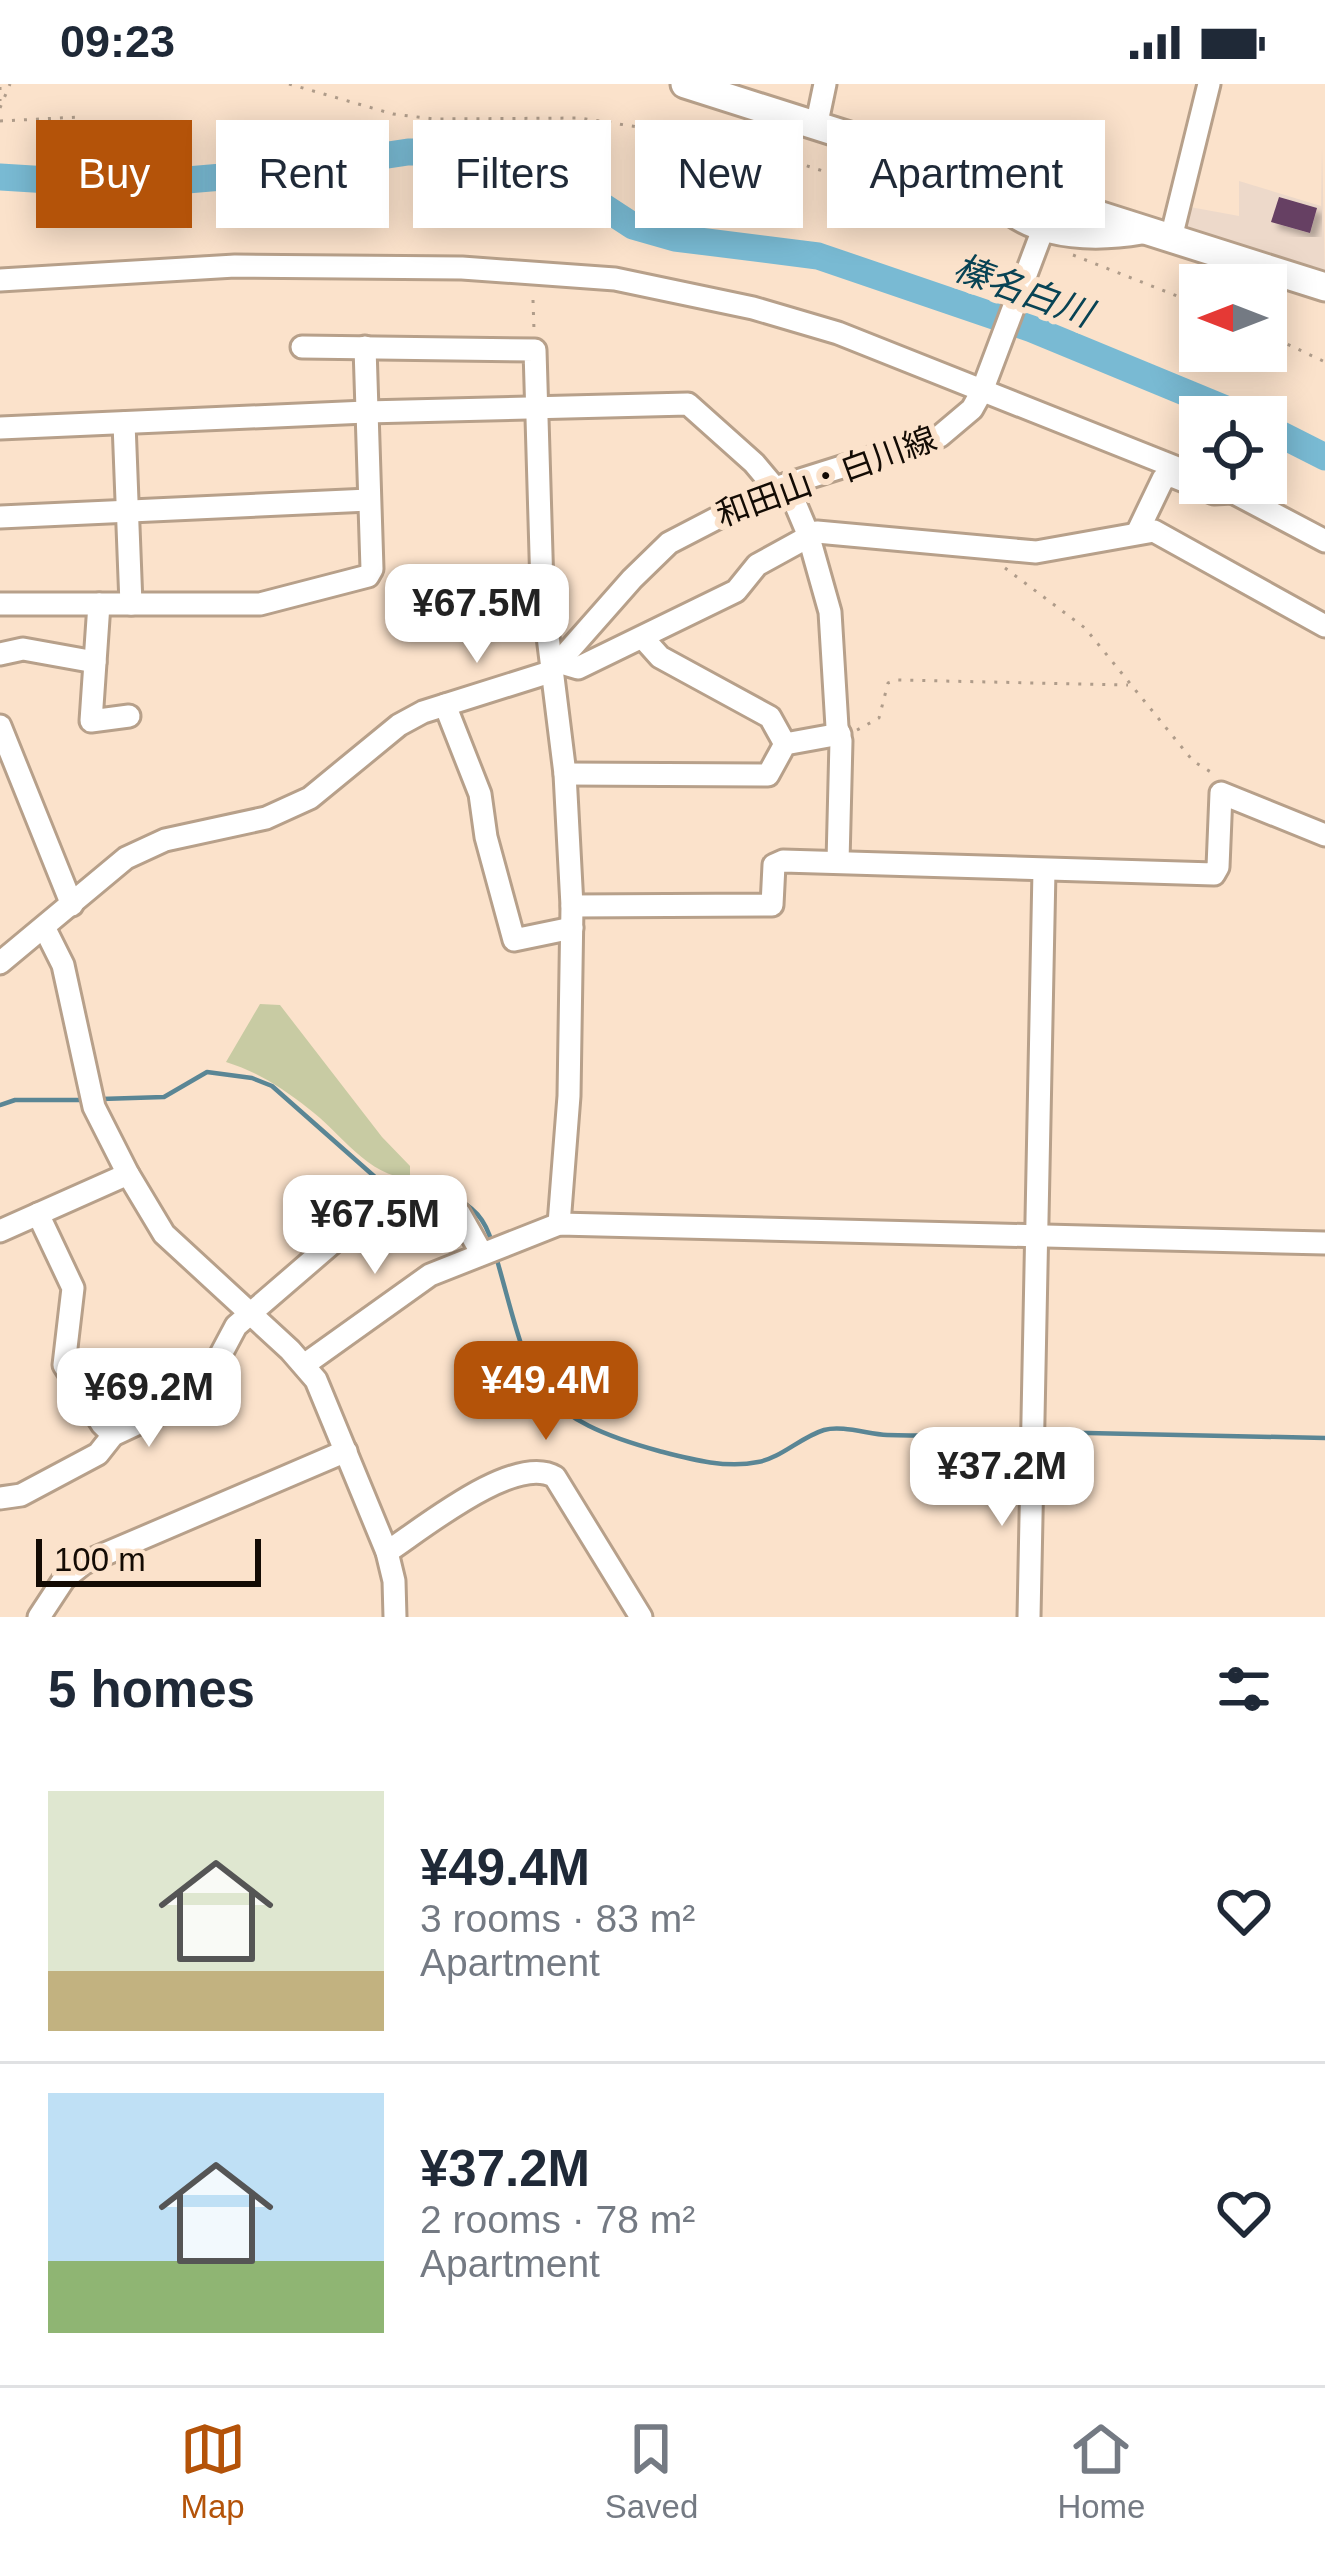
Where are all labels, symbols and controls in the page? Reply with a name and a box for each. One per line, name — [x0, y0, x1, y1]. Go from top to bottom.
text: 09:23 — [60, 16, 175, 67]
chip: Buy — [36, 120, 192, 228]
chip: Rent — [216, 120, 389, 228]
chip: Filters — [413, 120, 611, 228]
chip: New — [635, 120, 803, 228]
chip: Apartment — [827, 120, 1105, 228]
water label: 榛名白川 — [948, 247, 1101, 336]
north arrow — [1179, 264, 1287, 372]
map controls — [1179, 264, 1287, 504]
button: locate — [1179, 396, 1287, 504]
street label: 和田山・白川線 — [711, 420, 941, 533]
pin: ¥67.5M — [379, 564, 575, 666]
text: ¥67.5M — [412, 581, 542, 624]
pin: ¥67.5M — [277, 1175, 473, 1277]
text: ¥67.5M — [310, 1192, 440, 1235]
pin: ¥49.4M — [448, 1341, 644, 1443]
pin: ¥69.2M — [51, 1348, 247, 1450]
text: ¥49.4M — [481, 1358, 611, 1401]
text: ¥69.2M — [84, 1365, 214, 1408]
pin: ¥37.2M — [904, 1427, 1100, 1529]
text: ¥37.2M — [937, 1444, 1067, 1487]
scale bar — [36, 1533, 261, 1586]
text: 100 m — [54, 1541, 146, 1578]
icon: filters — [1211, 1656, 1277, 1722]
text: 5 homes — [48, 1661, 255, 1718]
icon: home — [144, 1839, 288, 1983]
text: ¥49.4M — [420, 1839, 590, 1896]
icon: heart — [1211, 1878, 1277, 1944]
text: 3 rooms · 83 m² — [420, 1897, 695, 1940]
text: Apartment — [420, 1941, 600, 1984]
text: ¥37.2M — [420, 2140, 590, 2197]
icon: home — [144, 2141, 288, 2285]
icon: heart — [1211, 2180, 1277, 2246]
text: 2 rooms · 78 m² — [420, 2198, 695, 2241]
text: Apartment — [420, 2242, 600, 2285]
tab: Map — [180, 2416, 246, 2526]
tab: Saved — [605, 2416, 698, 2526]
tab: Home — [1057, 2416, 1145, 2526]

